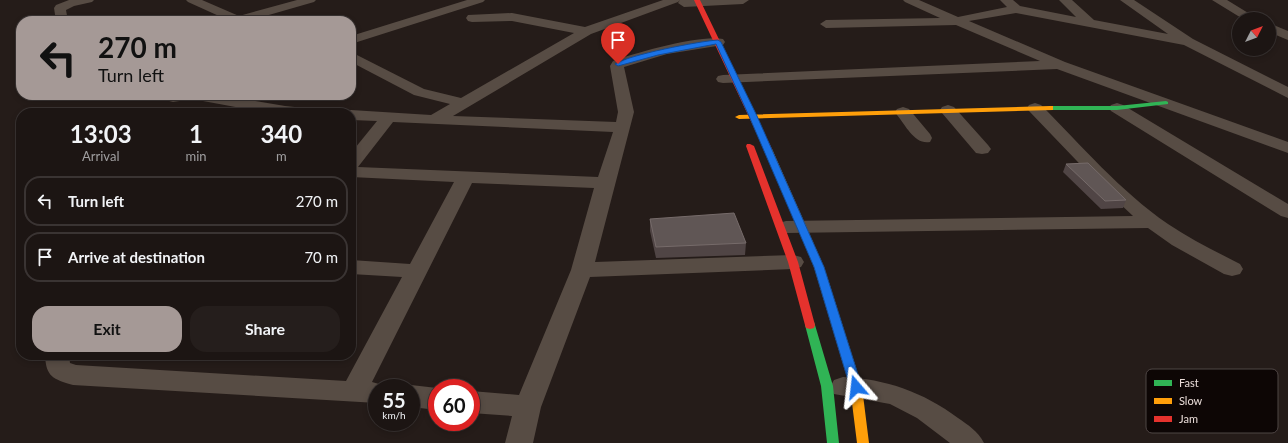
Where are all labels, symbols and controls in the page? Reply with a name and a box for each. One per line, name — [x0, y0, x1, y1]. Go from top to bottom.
north arrow — [1232, 12, 1276, 56]
map controls — [1232, 12, 1276, 56]
pin — [601, 23, 635, 64]
icon: arrive — [607, 29, 629, 51]
text: 270 m — [98, 30, 177, 64]
icon: left — [32, 32, 84, 84]
text: Turn left — [98, 64, 164, 86]
text: 13:03 — [70, 119, 132, 148]
text: 1 — [189, 119, 203, 148]
text: 340 — [260, 119, 302, 148]
text: Arrival — [82, 148, 119, 164]
text: min — [186, 148, 207, 164]
text: m — [276, 148, 287, 164]
icon: left — [34, 190, 56, 212]
text: Turn left — [68, 192, 124, 210]
text: 270 m — [296, 192, 338, 210]
icon: arrive — [34, 246, 56, 268]
text: Arrive at destination — [68, 248, 205, 266]
text: 70 m — [304, 248, 338, 266]
button: Exit — [32, 306, 182, 352]
button: Share — [190, 306, 340, 352]
position arrow — [835, 366, 877, 408]
legend — [1146, 369, 1278, 433]
text: Fast — [1179, 376, 1199, 389]
speed limit sign: 60 — [428, 379, 480, 431]
text: 55 — [382, 388, 406, 412]
text: Slow — [1179, 394, 1203, 407]
text: km/h — [382, 409, 406, 421]
text: Jam — [1179, 412, 1198, 425]

